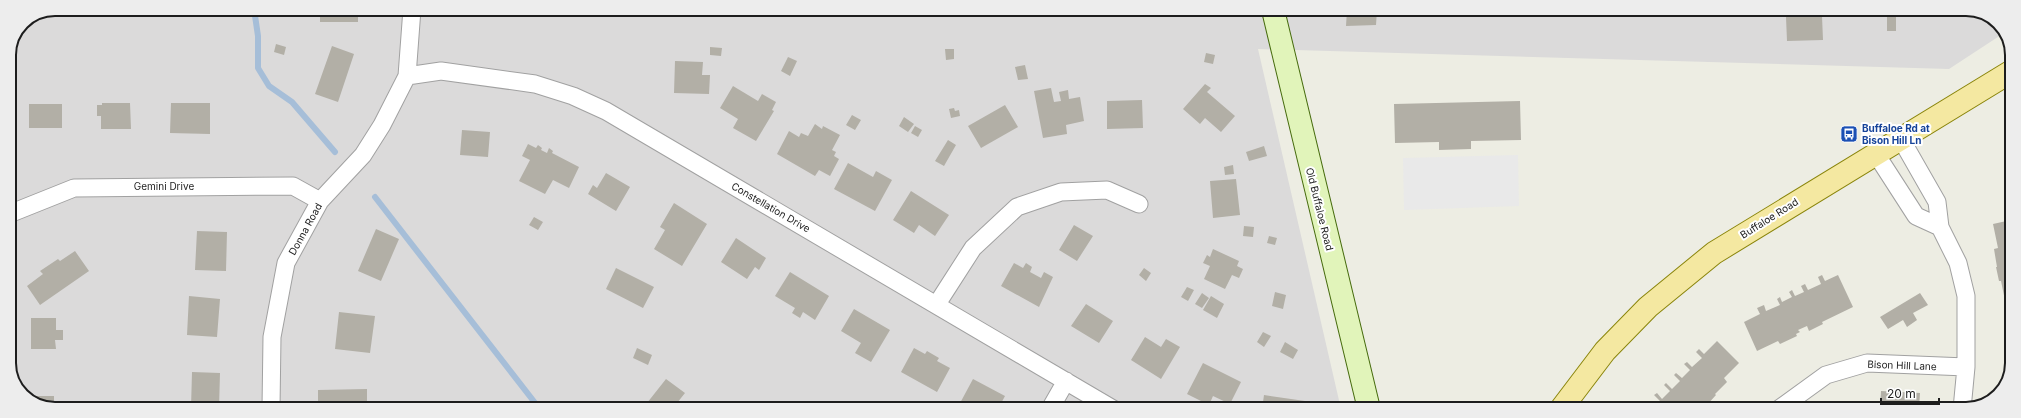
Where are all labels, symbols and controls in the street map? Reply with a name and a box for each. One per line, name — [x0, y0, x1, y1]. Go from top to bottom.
place label: Buffaloe Rd at Bison Hill Ln — [1862, 122, 1930, 146]
bus stop icon: Buffaloe Rd at Bison Hill Ln — [1839, 124, 1859, 144]
street label: Old Buffaloe Road — [1304, 166, 1336, 252]
street label: Gemini Drive — [134, 180, 194, 192]
street label: Constellation Drive — [729, 180, 813, 235]
street label: Buffaloe Road — [1738, 195, 1800, 241]
street label: Donna Road — [286, 201, 324, 257]
street label: Bison Hill Lane — [1867, 358, 1937, 372]
scale bar — [1881, 380, 1939, 406]
text: 20 m — [1887, 386, 1916, 401]

